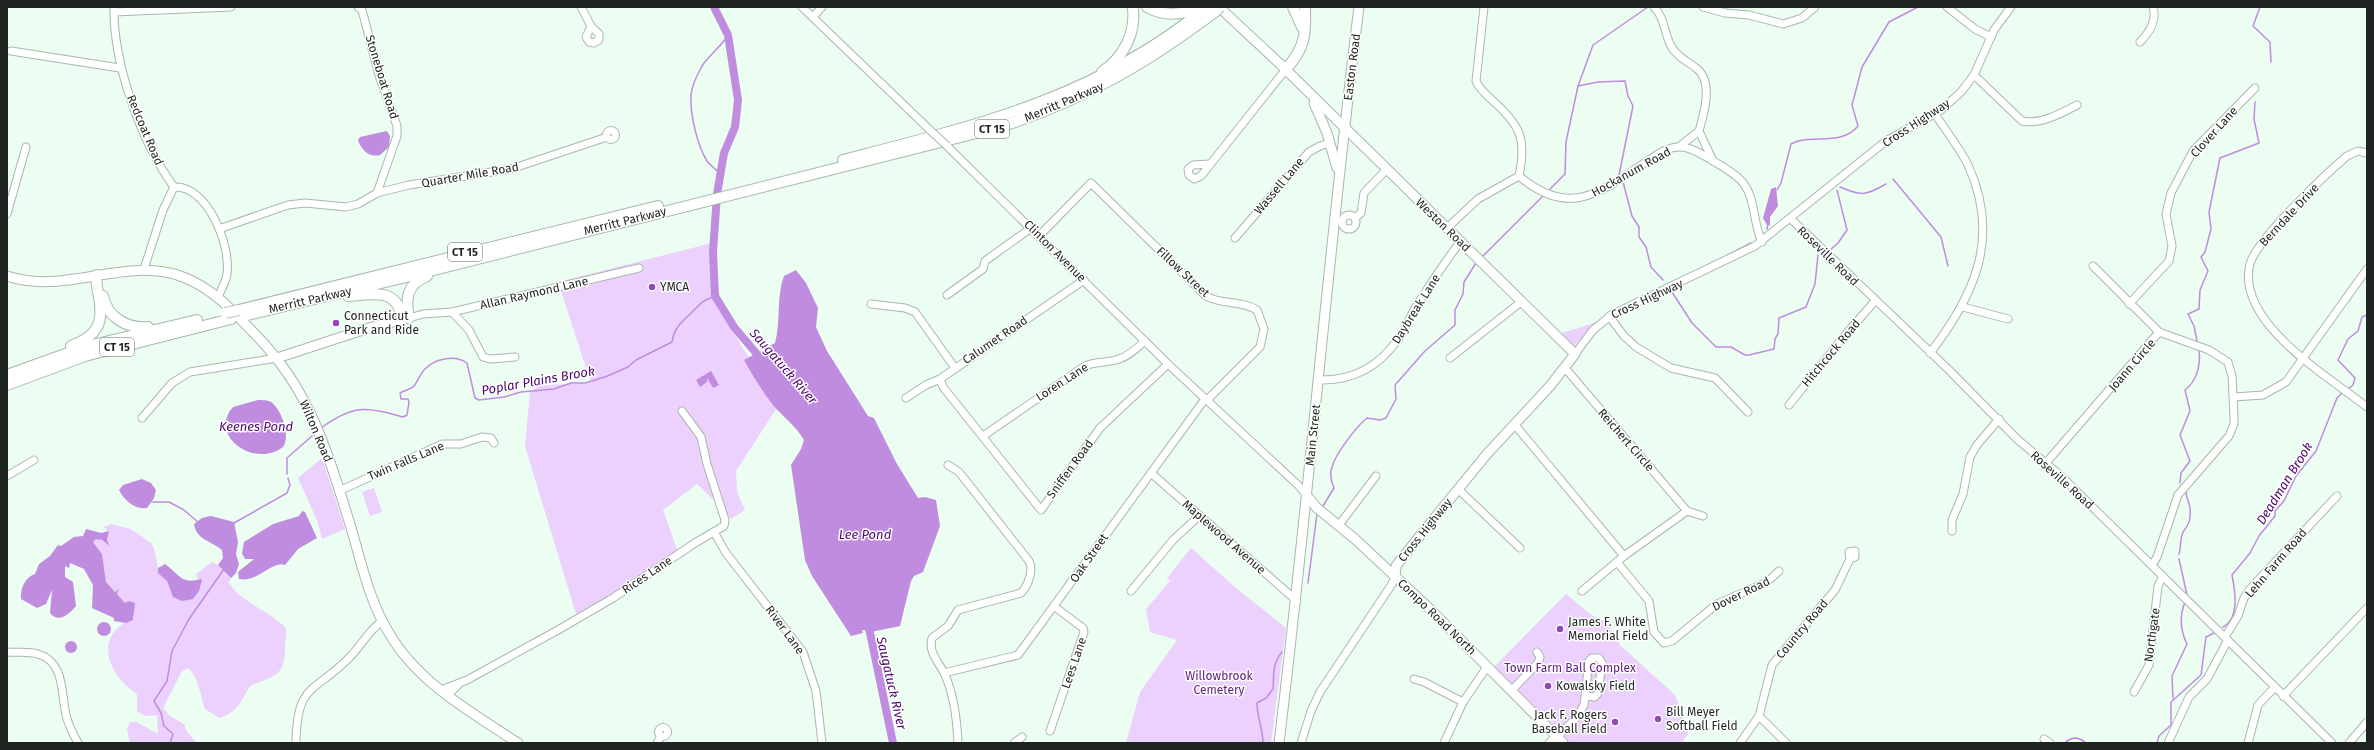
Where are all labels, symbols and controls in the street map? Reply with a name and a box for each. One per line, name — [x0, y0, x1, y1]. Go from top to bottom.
street label: Stoneboat Road — [363, 33, 401, 121]
street label: Easton Road — [1341, 33, 1363, 101]
street label: Merritt Parkway — [1022, 79, 1106, 125]
street label: Redcoat Road — [124, 93, 166, 167]
street label: Cross Highway — [1880, 96, 1952, 150]
street label: Clover Lane — [2188, 104, 2240, 160]
road number: CT 15 — [975, 120, 1009, 138]
street label: Hockanum Road — [1589, 144, 1673, 200]
street label: Wassell Lane — [1251, 155, 1307, 217]
street label: Quarter Mile Road — [420, 160, 520, 190]
street label: Berndale Drive — [2256, 181, 2322, 249]
street label: Weston Road — [1413, 195, 1473, 255]
street label: Merritt Parkway — [582, 204, 668, 238]
street label: Clinton Avenue — [1021, 217, 1089, 285]
street label: Roseville Road — [1794, 223, 1862, 289]
road number: CT 15 — [448, 243, 482, 261]
street label: Fillow Street — [1154, 244, 1213, 300]
street label: Daybreak Lane — [1389, 272, 1443, 346]
street label: Allan Raymond Lane — [479, 274, 589, 312]
street label: Cross Highway — [1609, 276, 1685, 322]
place label: YMCA — [660, 280, 689, 294]
marker: YMCA — [647, 282, 657, 292]
street label: Merritt Parkway — [267, 284, 353, 316]
place label: Connecticut Park and Ride — [344, 309, 419, 337]
street label: Calumet Road — [960, 313, 1030, 367]
street label: Hitchcock Road — [1799, 316, 1863, 390]
marker: Connecticut Park and Ride — [331, 318, 341, 328]
water label: Saugatuck River — [746, 325, 821, 408]
street label: Joann Circle — [2106, 336, 2158, 394]
road number: CT 15 — [100, 338, 134, 356]
street label: Loren Lane — [1033, 360, 1091, 404]
water label: Poplar Plains Brook — [480, 363, 596, 398]
street label: Wilton Road — [297, 398, 335, 464]
street label: Main Street — [1303, 403, 1323, 467]
street label: Reichert Circle — [1595, 406, 1657, 474]
water label: Keenes Pond — [219, 419, 293, 434]
street label: Sniffen Road — [1044, 437, 1096, 501]
street label: Twin Falls Lane — [366, 439, 446, 483]
water label: Deadman Brook — [2253, 440, 2316, 527]
street label: Roseville Road — [2028, 448, 2096, 512]
street label: Cross Highway — [1395, 495, 1455, 565]
street label: Maplewood Avenue — [1179, 497, 1269, 577]
street label: Lehn Farm Road — [2242, 526, 2310, 600]
water label: Lee Pond — [839, 527, 892, 542]
street label: Oak Street — [1067, 530, 1111, 585]
street label: Rices Lane — [619, 553, 675, 597]
street label: Dover Road — [1710, 574, 1772, 614]
street label: Compo Road North — [1395, 576, 1479, 658]
street label: Country Road — [1773, 596, 1831, 662]
street label: River Lane — [763, 603, 807, 657]
street label: Northgate — [2141, 607, 2163, 663]
place label: James F. White Memorial Field — [1568, 615, 1648, 643]
marker: James F. White Memorial Field — [1555, 624, 1565, 634]
water label: Saugatuck River — [873, 634, 910, 732]
street label: Lees Lane — [1059, 635, 1089, 691]
park label: Town Farm Ball Complex — [1504, 661, 1636, 675]
park label: Willowbrook Cemetery — [1185, 669, 1254, 697]
place label: Kowalsky Field — [1556, 679, 1635, 693]
marker: Kowalsky Field — [1543, 681, 1553, 691]
place label: Bill Meyer Softball Field — [1666, 705, 1738, 733]
place label: Jack F. Rogers Baseball Field — [1531, 708, 1607, 736]
marker: Bill Meyer Softball Field — [1653, 714, 1663, 724]
marker: Jack F. Rogers Baseball Field — [1610, 717, 1620, 727]

